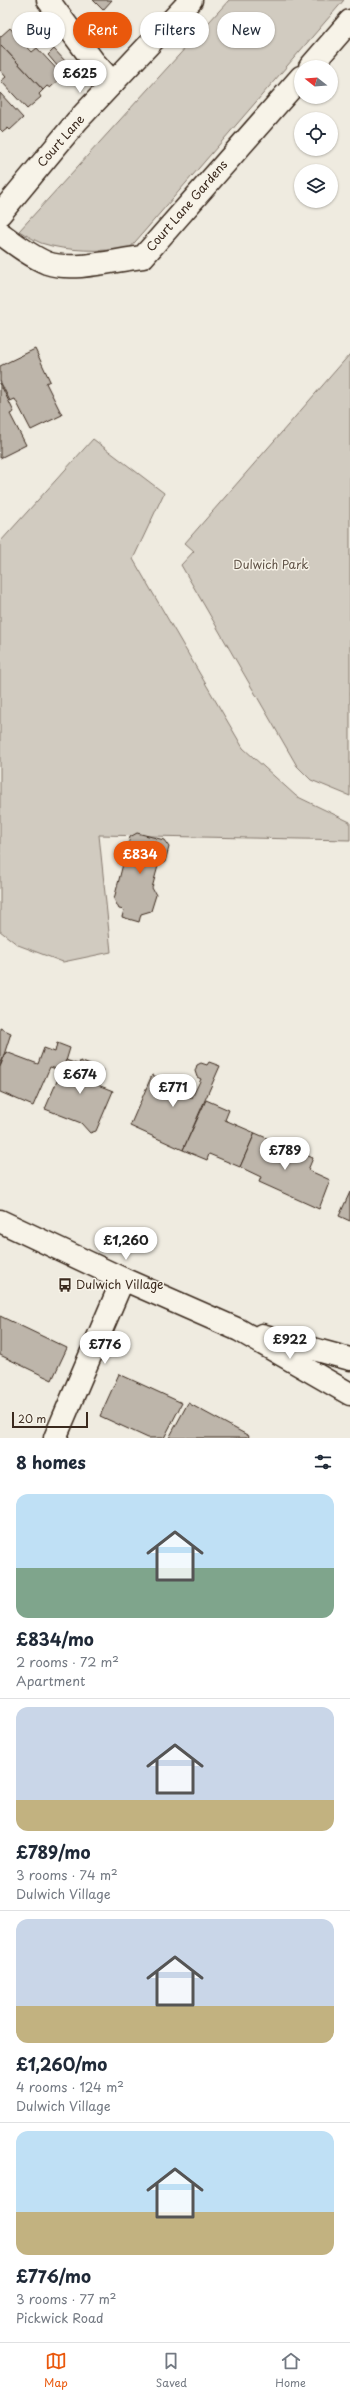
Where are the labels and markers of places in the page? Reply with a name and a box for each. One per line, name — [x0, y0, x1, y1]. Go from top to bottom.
pin: £625 — [56, 60, 104, 94]
pin: £834 — [116, 841, 164, 875]
pin: £674 — [56, 1061, 104, 1095]
pin: £771 — [149, 1074, 197, 1108]
pin: £789 — [261, 1137, 309, 1171]
pin: £1,260 — [93, 1227, 159, 1261]
place label: Dulwich Village — [76, 1275, 163, 1293]
bus stop icon: Dulwich Village — [57, 1277, 73, 1293]
pin: £922 — [266, 1326, 314, 1360]
pin: £776 — [81, 1331, 129, 1365]

